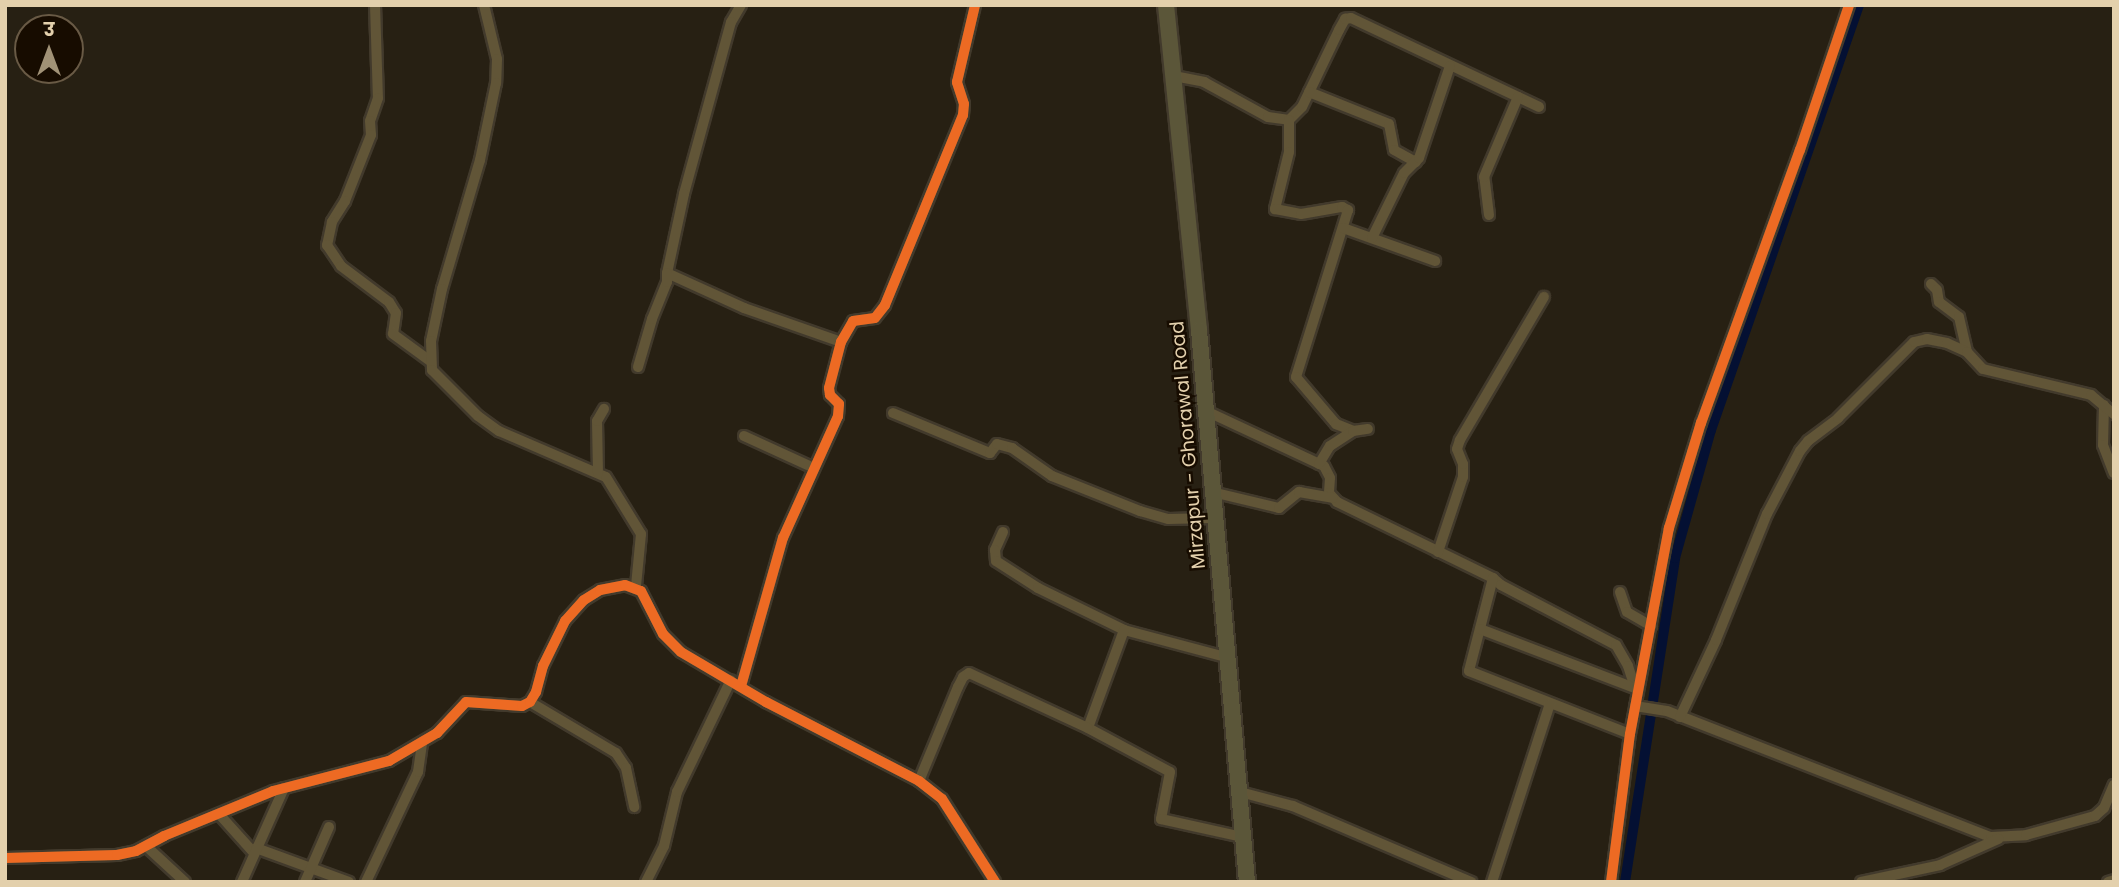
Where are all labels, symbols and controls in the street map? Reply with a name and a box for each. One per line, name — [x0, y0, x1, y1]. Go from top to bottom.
north arrow — [14, 14, 84, 84]
text: उ — [44, 16, 54, 43]
street label: Mirzapur - Ghorawal Road — [1166, 320, 1210, 570]

